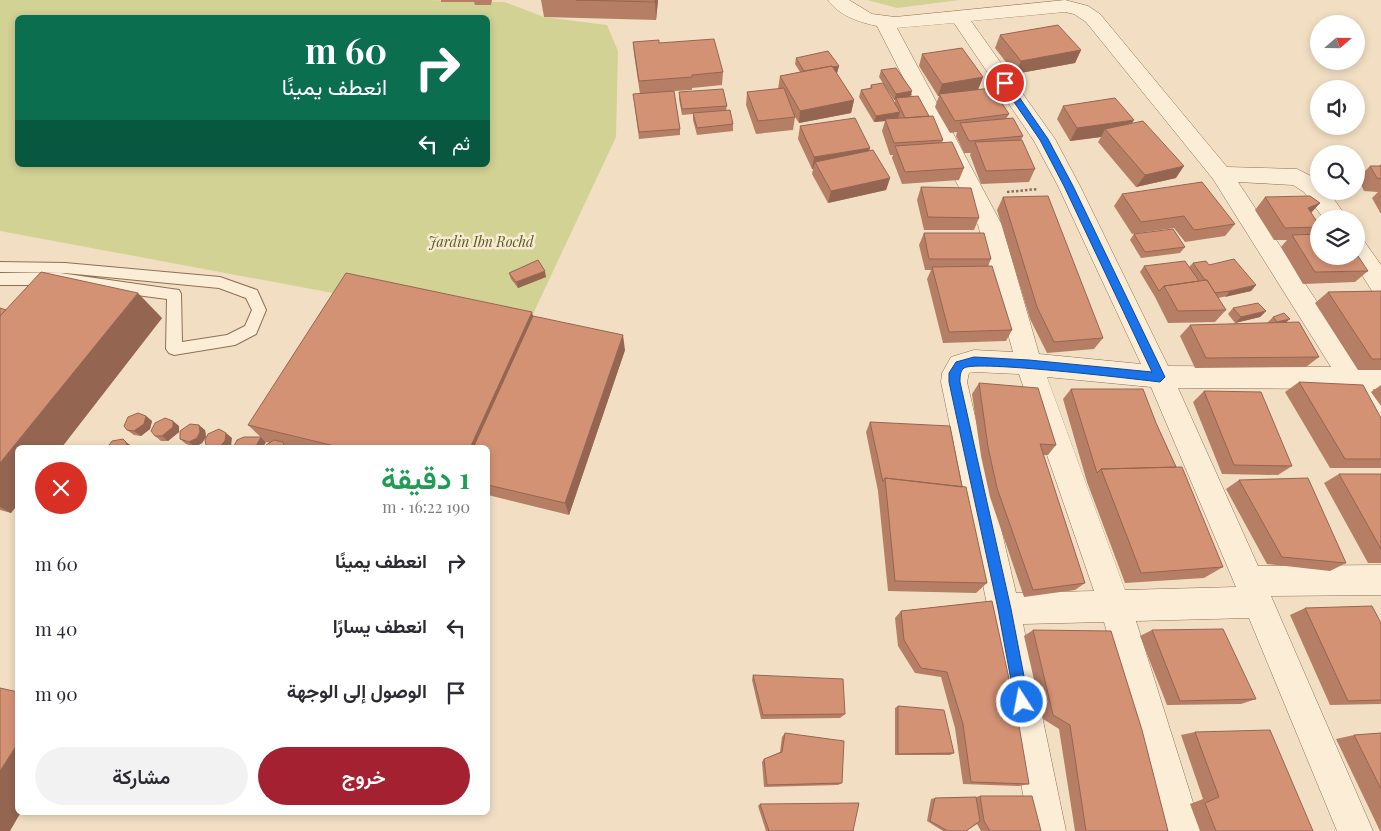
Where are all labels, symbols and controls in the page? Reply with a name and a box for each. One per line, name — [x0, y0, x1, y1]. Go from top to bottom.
north arrow — [1310, 15, 1365, 70]
map controls — [1310, 15, 1365, 265]
text: 60 m — [305, 26, 387, 73]
icon: right — [405, 35, 470, 100]
pin — [984, 62, 1026, 104]
icon: arrive — [991, 69, 1019, 97]
text: انعطف يمينًا — [282, 71, 387, 101]
button: sound — [1310, 80, 1365, 135]
text: ثم — [452, 129, 470, 155]
icon: left — [414, 130, 442, 158]
button: search — [1310, 145, 1365, 200]
button: layers — [1310, 210, 1365, 265]
park label: Jardin Ibn Rochd — [428, 232, 534, 251]
text: 1 دقيقة — [381, 457, 470, 497]
button: close — [35, 462, 87, 514]
text: 190 m · 16:22 — [382, 496, 470, 517]
text: انعطف يمينًا — [335, 547, 427, 573]
icon: right — [442, 549, 470, 577]
text: 60 m — [35, 550, 78, 576]
text: انعطف يسارًا — [333, 612, 427, 638]
icon: left — [442, 614, 470, 642]
text: 40 m — [35, 615, 77, 641]
position arrow — [995, 675, 1047, 727]
text: الوصول إلى الوجهة — [287, 677, 427, 703]
icon: arrive — [442, 679, 470, 707]
text: 90 m — [35, 680, 78, 706]
button: مشاركة — [35, 747, 248, 805]
button: خروج — [258, 747, 470, 805]

